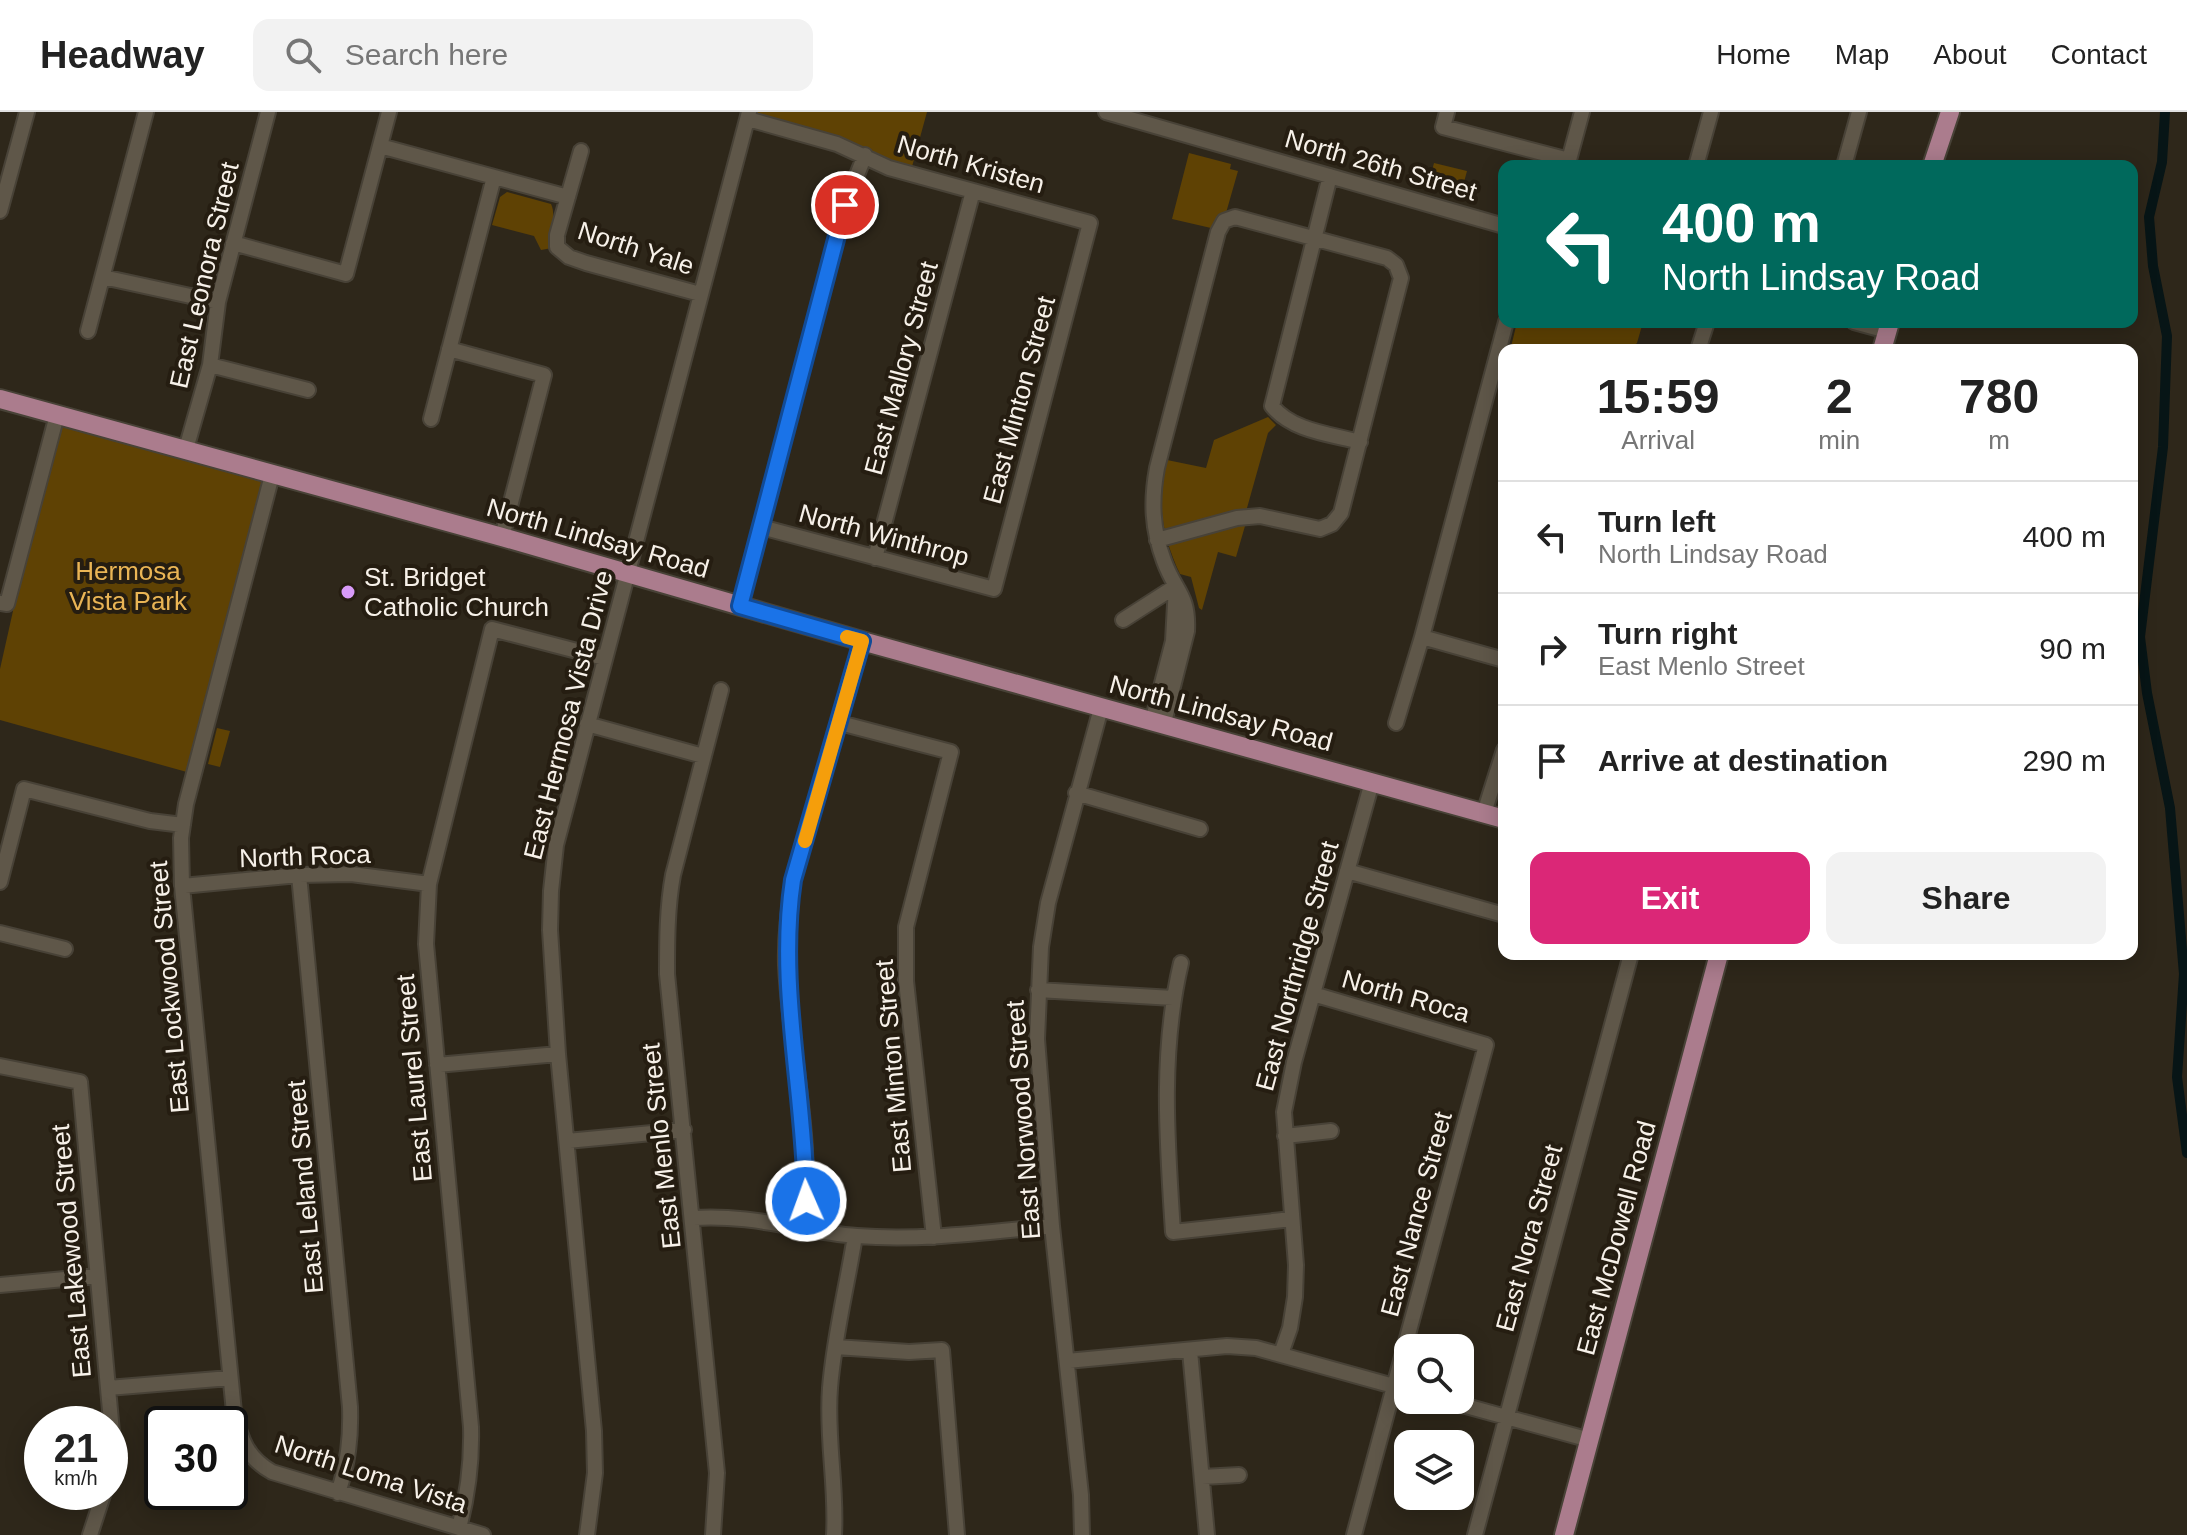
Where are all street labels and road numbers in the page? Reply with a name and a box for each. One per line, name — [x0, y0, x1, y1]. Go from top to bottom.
street label: North 26th Street — [1282, 123, 1481, 207]
street label: North Kristen — [894, 129, 1048, 199]
street label: East Leonora Street — [163, 158, 245, 391]
street label: North Yale — [574, 215, 698, 281]
street label: East Mallory Street — [858, 257, 944, 478]
street label: East Minton Street — [977, 292, 1061, 507]
street label: North Lindsay Road — [483, 492, 713, 584]
street label: North Winthrop — [796, 498, 972, 572]
street label: East Hermosa Vista Drive — [517, 567, 619, 863]
street label: North Lindsay Road — [1106, 669, 1336, 757]
street label: East Northridge Street — [1249, 837, 1345, 1094]
street label: North Roca — [239, 839, 372, 873]
street label: East Lockwood Street — [143, 859, 195, 1114]
street label: East Minton Street — [869, 957, 917, 1174]
street label: North Roca — [1339, 963, 1474, 1029]
street label: East Laurel Street — [390, 972, 438, 1183]
street label: East Norwood Street — [1000, 999, 1046, 1241]
street label: East Menlo Street — [635, 1041, 687, 1250]
street label: East Leland Street — [281, 1078, 329, 1295]
street label: East Nance Street — [1374, 1107, 1458, 1320]
street label: East McDowell Road — [1570, 1118, 1662, 1358]
street label: East Lakewood Street — [45, 1122, 97, 1379]
street label: East Nora Street — [1490, 1141, 1569, 1335]
street label: North Loma Vista — [271, 1429, 471, 1519]

